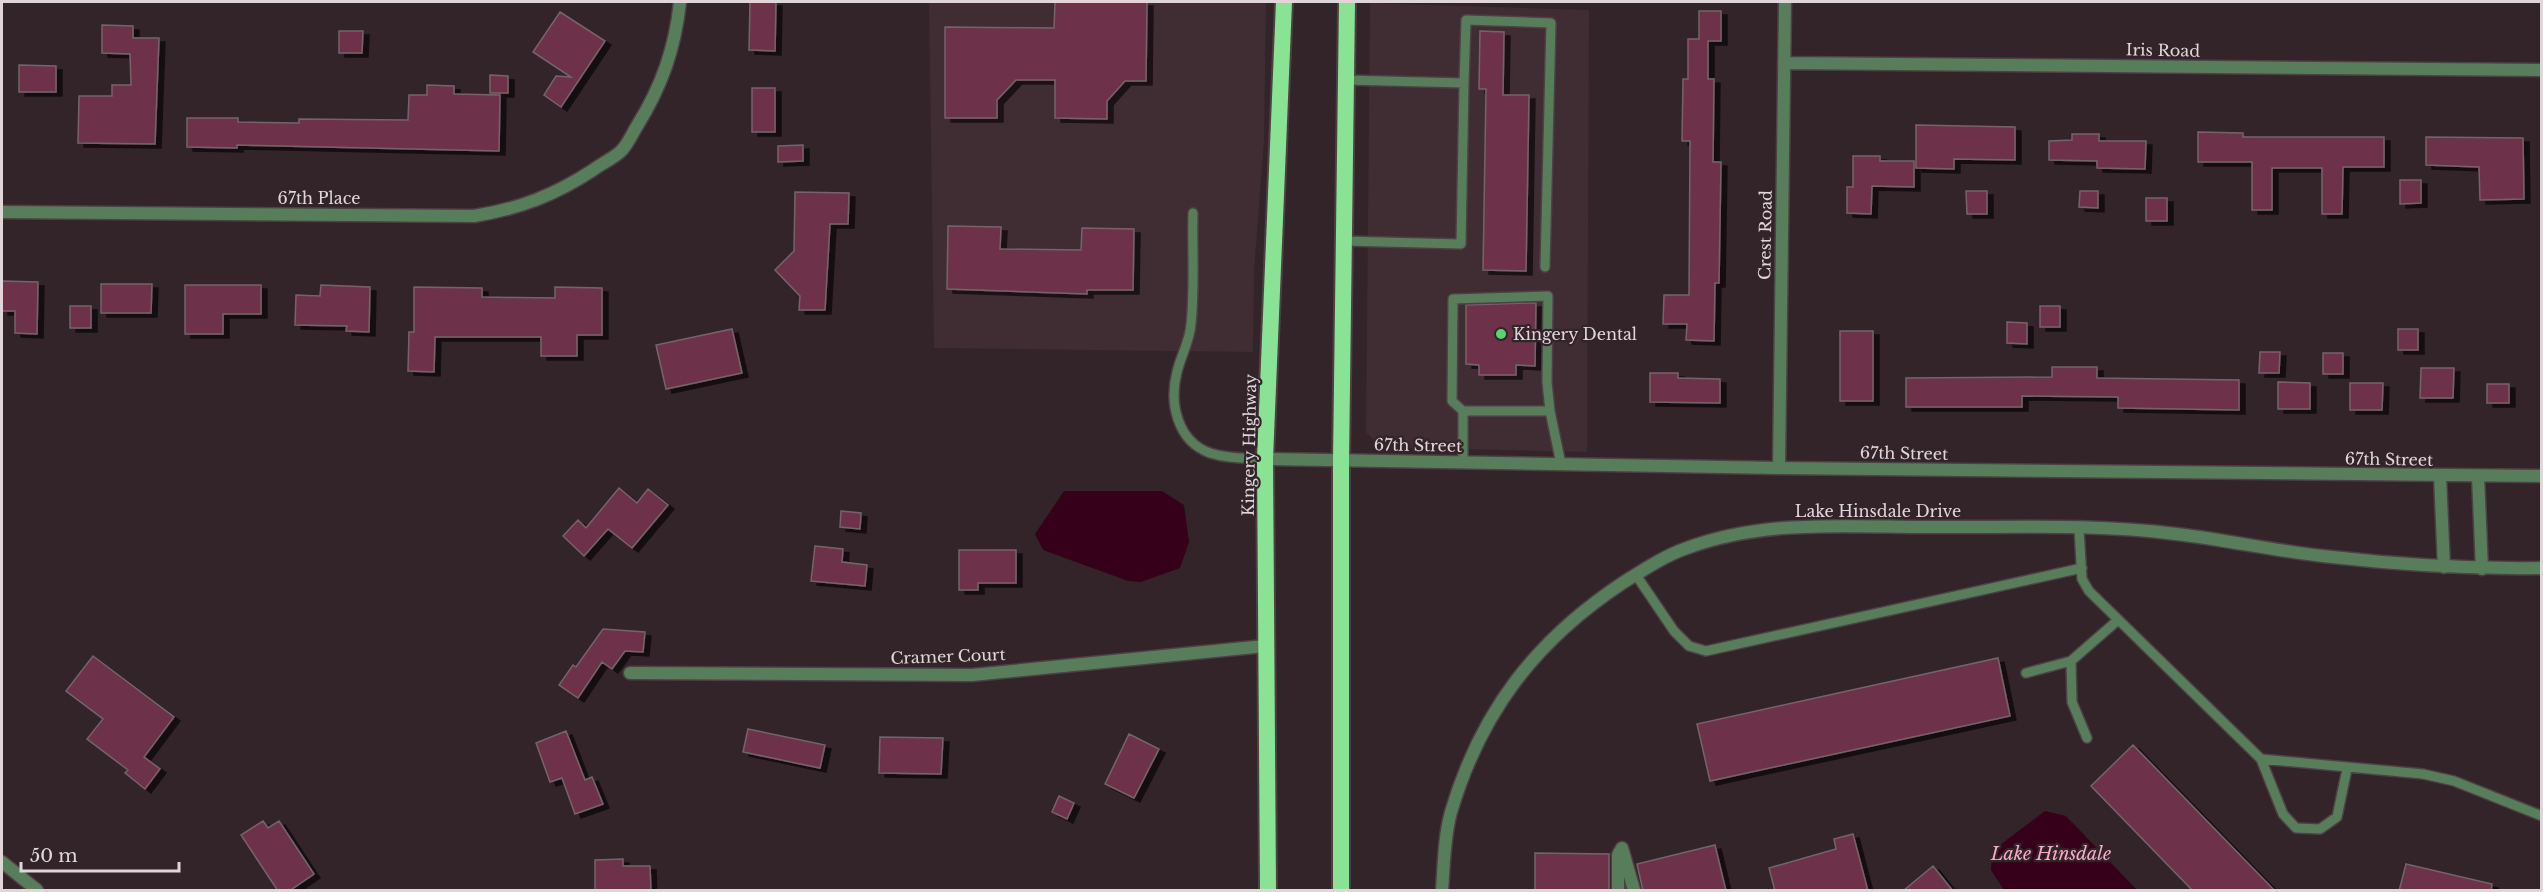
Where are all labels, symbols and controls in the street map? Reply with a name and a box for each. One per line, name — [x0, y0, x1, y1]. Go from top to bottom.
street label: Iris Road — [2126, 39, 2200, 61]
street label: 67th Place — [278, 188, 360, 208]
street label: Crest Road — [1754, 190, 1776, 280]
place label: Kingery Dental — [1513, 324, 1637, 344]
marker: Kingery Dental — [1494, 327, 1508, 341]
street label: Kingery Highway — [1238, 373, 1260, 516]
street label: 67th Street — [1374, 434, 1462, 456]
street label: 67th Street — [1860, 442, 1948, 464]
street label: 67th Street — [2345, 448, 2433, 470]
street label: Lake Hinsdale Drive — [1795, 501, 1961, 521]
street label: Cramer Court — [890, 644, 1006, 668]
scale bar — [21, 835, 178, 873]
water label: Lake Hinsdale — [1990, 843, 2111, 865]
text: 50 m — [30, 845, 78, 867]

